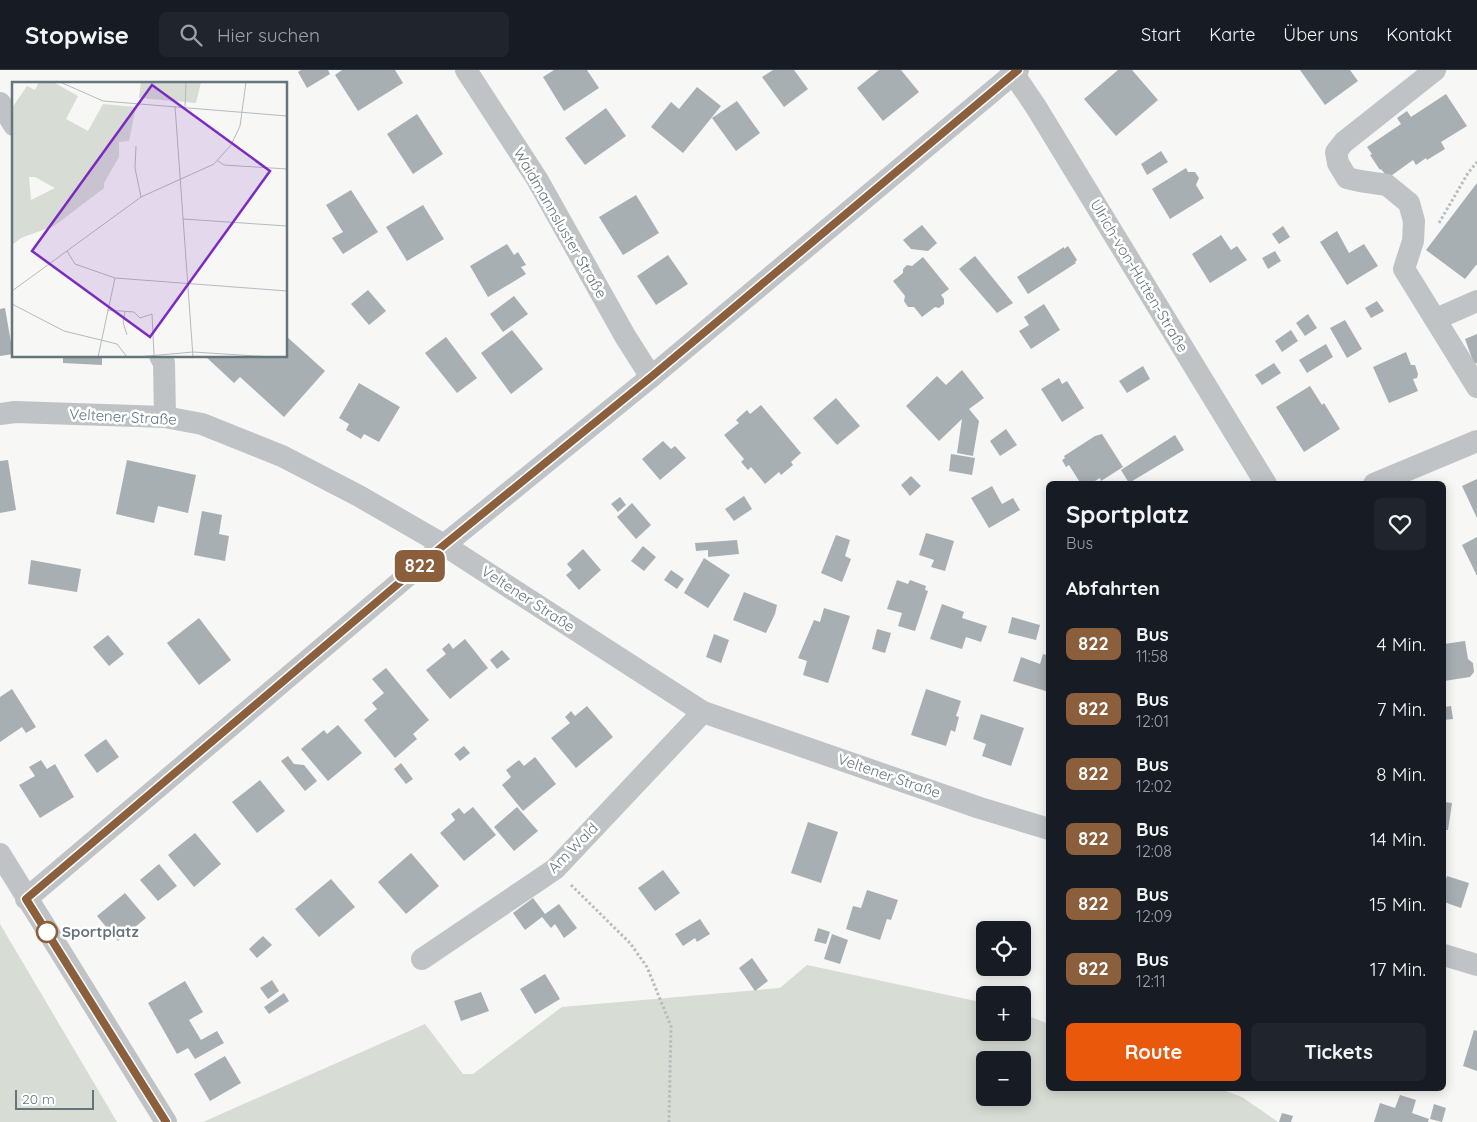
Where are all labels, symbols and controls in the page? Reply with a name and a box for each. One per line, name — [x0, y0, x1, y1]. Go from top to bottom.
search box — [159, 12, 509, 57]
text: Stopwise — [25, 20, 129, 50]
icon: search — [177, 21, 205, 49]
text: Hier suchen — [217, 23, 320, 47]
text: Start — [1141, 23, 1181, 46]
text: Karte — [1209, 23, 1255, 46]
text: Über uns — [1283, 23, 1358, 46]
text: Kontakt — [1386, 23, 1452, 46]
inset map — [12, 82, 288, 358]
street label: Waidmannsluster Straße — [509, 144, 611, 302]
street label: Ulrich-von-Hutten-Straße — [1086, 196, 1193, 356]
street label: Veltener Straße — [69, 404, 177, 429]
button: heart — [1374, 498, 1426, 550]
text: Sportplatz — [1066, 499, 1189, 529]
text: Bus — [1066, 533, 1093, 553]
line badge: 822 — [391, 550, 449, 582]
text: 822 — [405, 554, 435, 577]
street label: Veltener Straße — [478, 561, 579, 636]
text: Abfahrten — [1066, 576, 1160, 600]
text: Bus — [1136, 622, 1169, 646]
text: 822 — [1078, 632, 1109, 655]
text: 4 Min. — [1377, 632, 1426, 656]
text: 11:58 — [1136, 646, 1168, 666]
text: Bus — [1136, 687, 1169, 711]
text: 822 — [1078, 697, 1109, 720]
text: 7 Min. — [1377, 697, 1426, 721]
text: 12:01 — [1136, 711, 1169, 731]
street label: Veltener Straße — [835, 749, 943, 802]
text: Bus — [1136, 752, 1169, 776]
text: 822 — [1078, 762, 1109, 785]
text: 8 Min. — [1376, 762, 1426, 786]
text: 12:02 — [1136, 776, 1172, 796]
text: Bus — [1136, 817, 1169, 841]
street label: Am Wald — [544, 819, 602, 877]
text: 822 — [1078, 827, 1109, 850]
text: 14 Min. — [1370, 827, 1426, 851]
text: 12:08 — [1136, 841, 1172, 861]
text: Bus — [1136, 882, 1169, 906]
text: 822 — [1078, 892, 1109, 915]
text: 15 Min. — [1369, 892, 1426, 916]
text: 12:09 — [1136, 906, 1172, 926]
marker: Sportplatz — [36, 921, 58, 943]
map controls — [976, 921, 1031, 1106]
button: locate — [976, 921, 1031, 976]
place label: Sportplatz — [62, 922, 139, 941]
text: Bus — [1136, 947, 1169, 971]
text: 822 — [1078, 957, 1109, 980]
text: 17 Min. — [1370, 957, 1426, 981]
text: 12:11 — [1136, 971, 1166, 991]
button: + — [976, 986, 1031, 1041]
button: Route — [1066, 1023, 1241, 1081]
button: Tickets — [1251, 1023, 1426, 1081]
button: − — [976, 1051, 1031, 1106]
scale bar — [15, 1087, 94, 1110]
text: 20 m — [22, 1090, 55, 1108]

